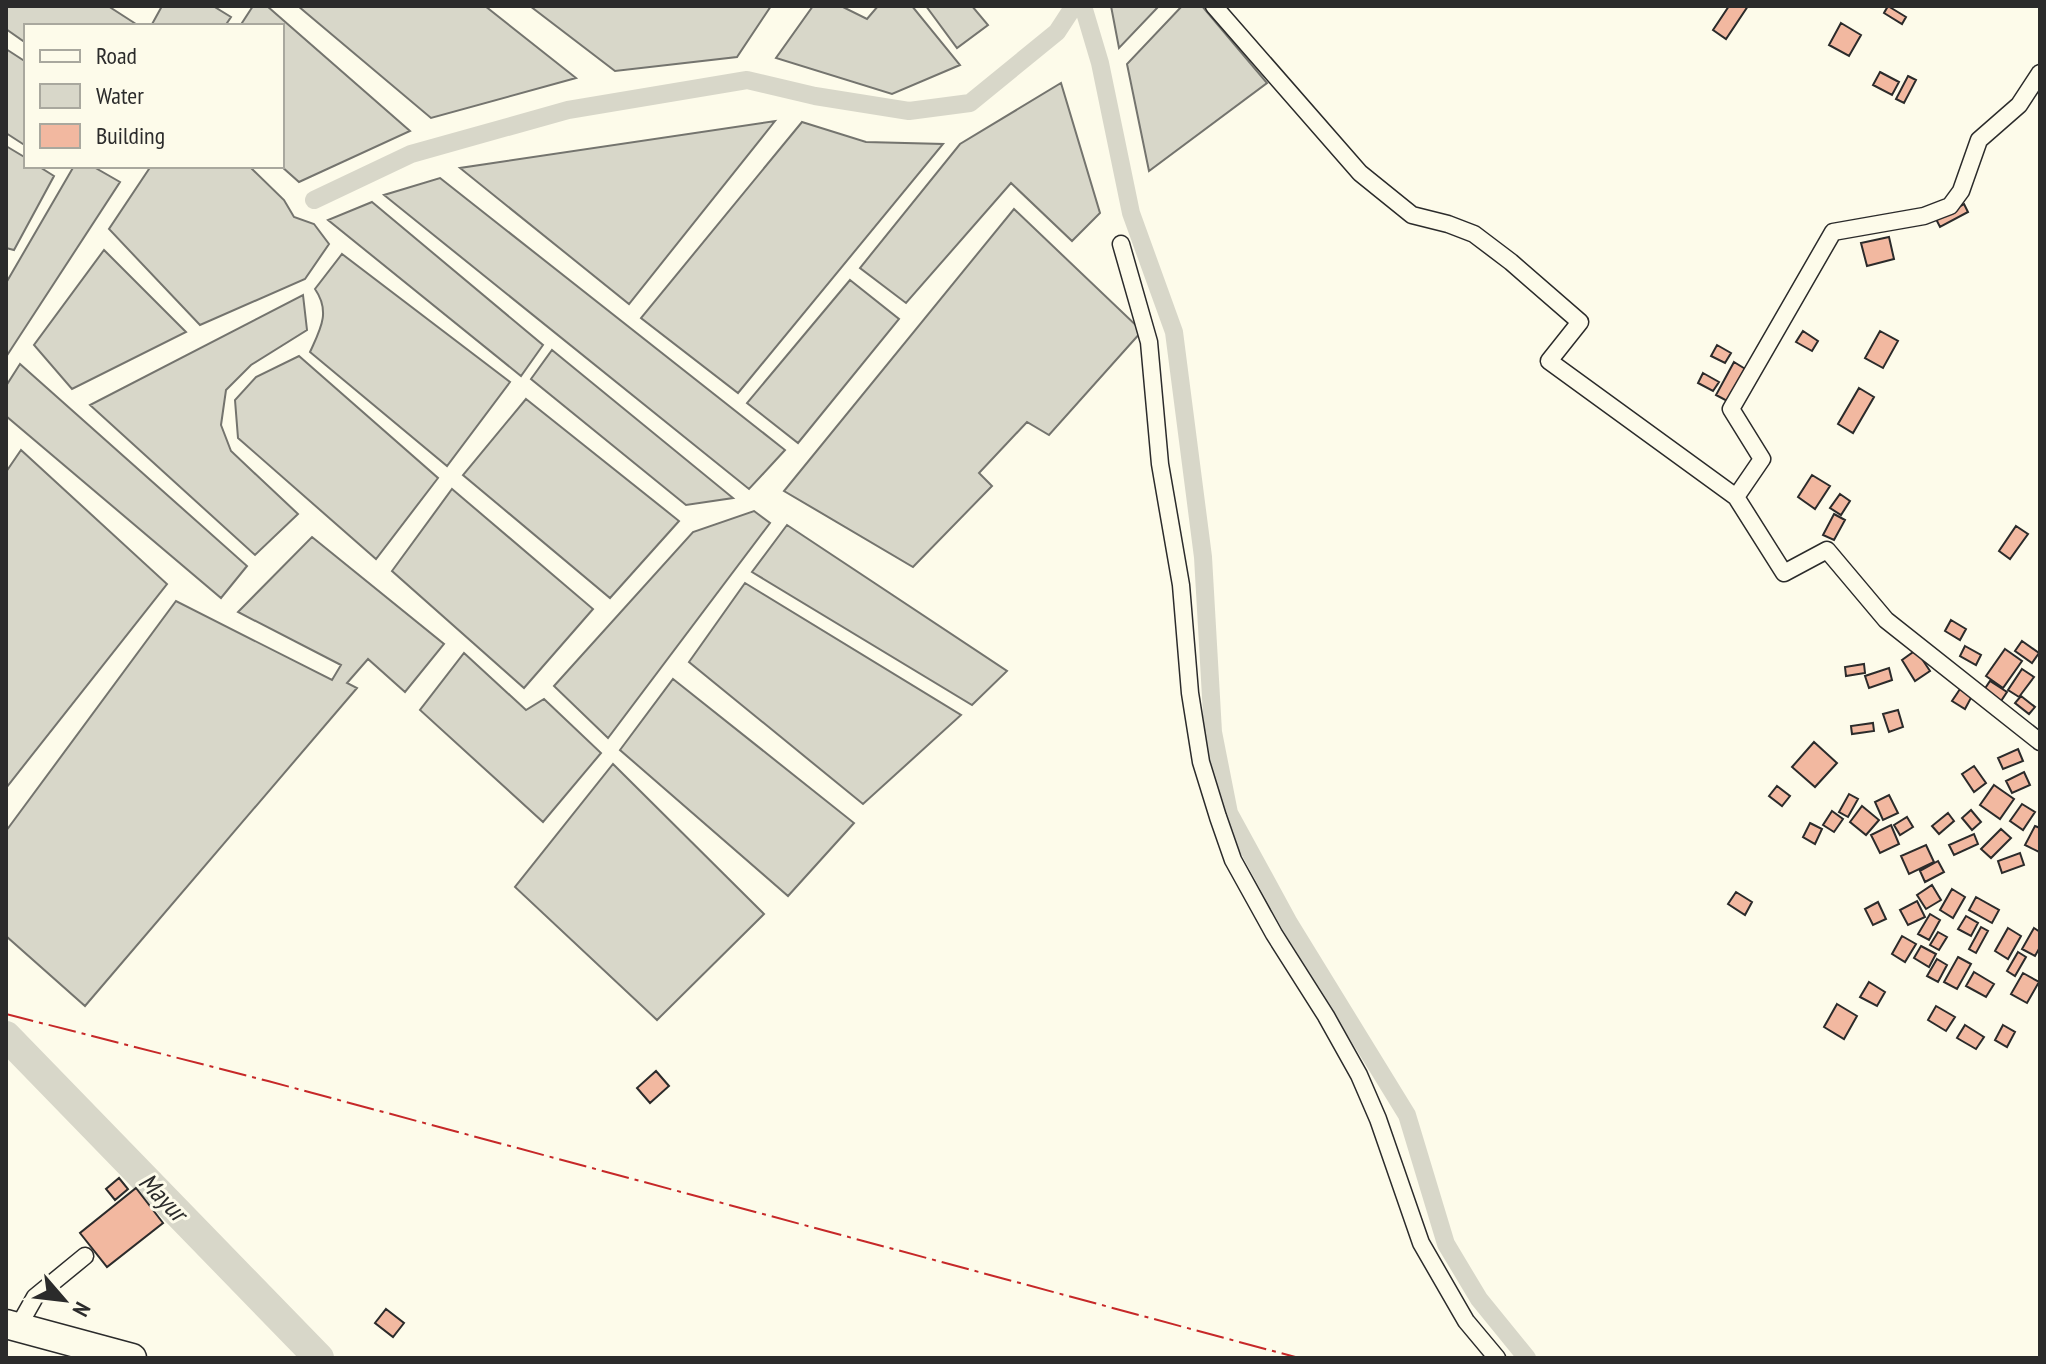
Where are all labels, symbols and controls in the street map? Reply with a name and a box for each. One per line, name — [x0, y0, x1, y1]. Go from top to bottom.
legend — [24, 24, 284, 168]
text: Road — [96, 40, 137, 71]
text: Water — [96, 80, 144, 111]
text: Building — [96, 120, 165, 151]
water label: Mayur — [132, 1165, 197, 1231]
north arrow — [24, 1260, 104, 1340]
text: N — [67, 1298, 97, 1321]

